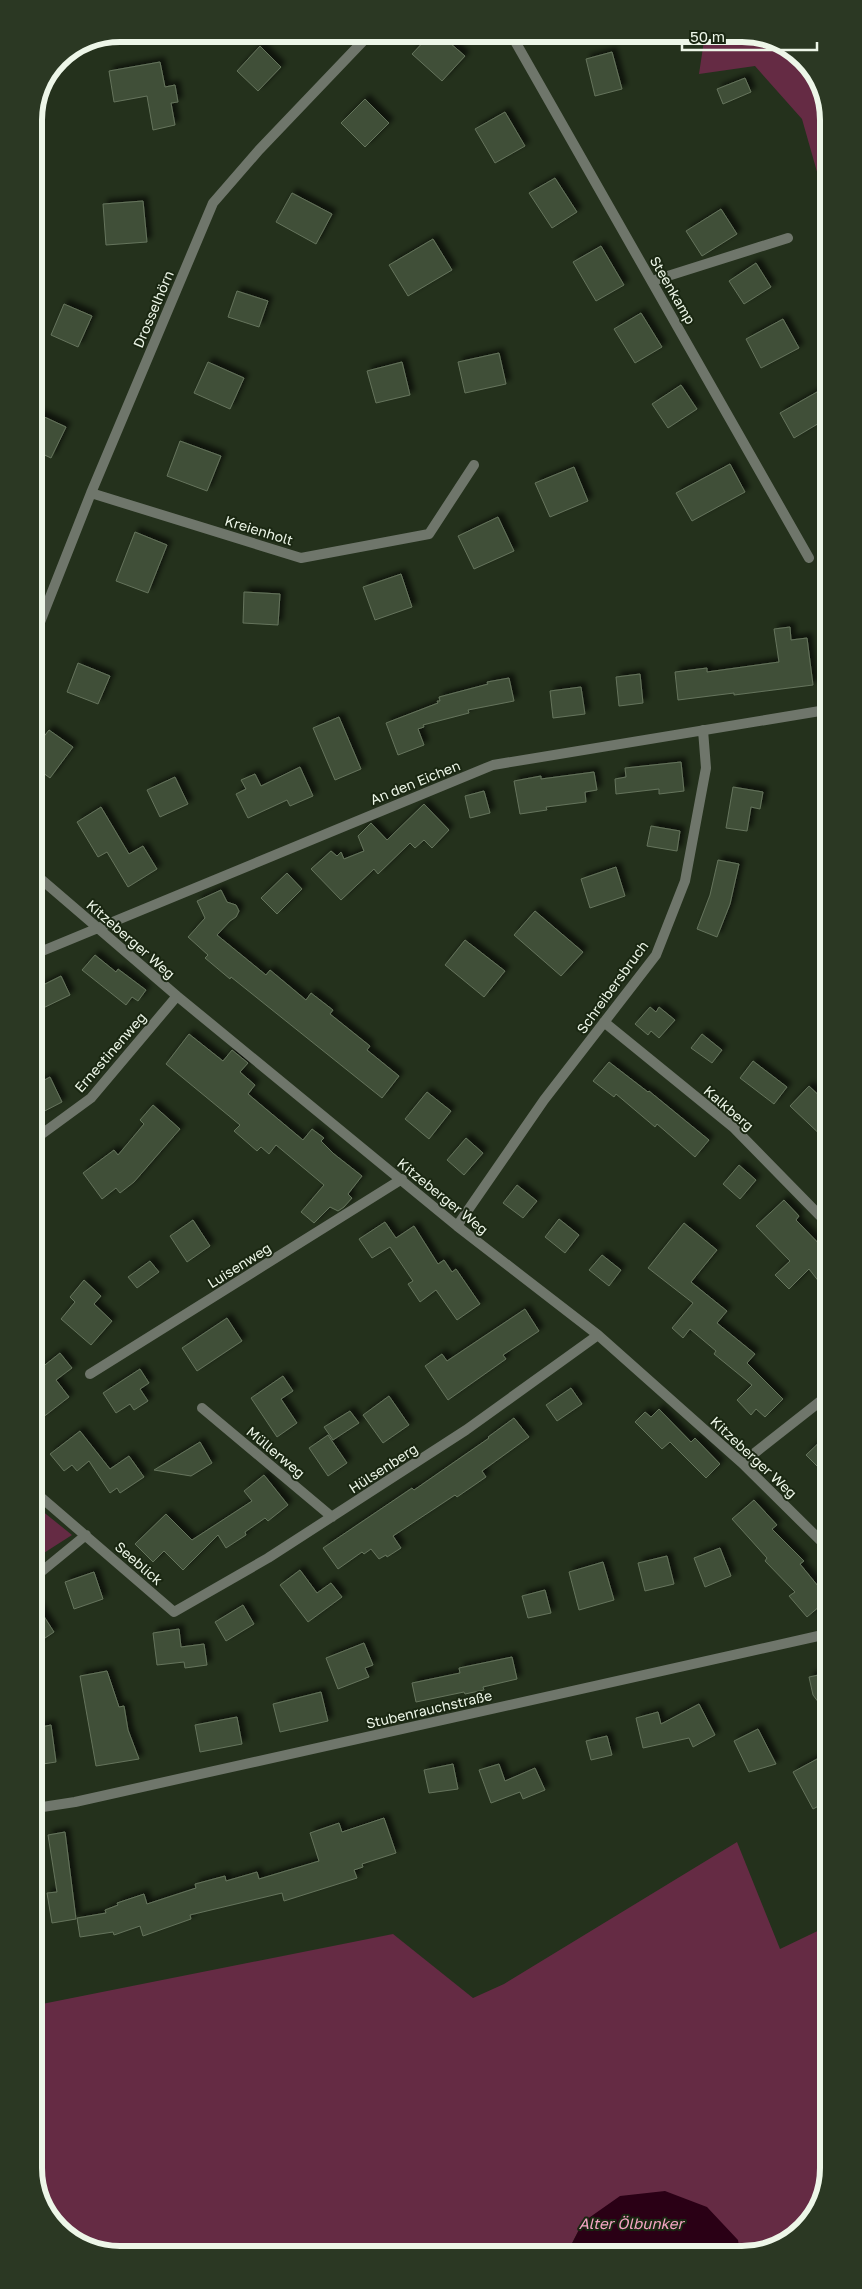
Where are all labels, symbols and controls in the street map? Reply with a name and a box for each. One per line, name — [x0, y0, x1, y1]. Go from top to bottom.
scale bar — [682, 20, 817, 52]
text: 50 m — [690, 27, 725, 45]
street label: Steenkamp — [647, 253, 699, 327]
street label: Drosselhörn — [129, 268, 177, 350]
street label: Kreienholt — [223, 512, 295, 548]
street label: An den Eichen — [367, 756, 463, 808]
street label: Kitzeberger Weg — [83, 896, 179, 982]
street label: Schreibersbruch — [573, 937, 651, 1037]
street label: Ernestinenweg — [71, 1008, 149, 1096]
street label: Kalkberg — [701, 1082, 757, 1134]
street label: Kitzeberger Weg — [394, 1154, 492, 1238]
street label: Luisenweg — [204, 1239, 274, 1291]
street label: Kitzeberger Weg — [707, 1413, 801, 1501]
street label: Müllerweg — [243, 1423, 309, 1481]
street label: Hülsenberg — [345, 1440, 421, 1496]
street label: Seeblick — [112, 1538, 166, 1588]
street label: Stubenrauchstraße — [364, 1686, 494, 1732]
water label: Alter Ölbunker — [579, 2214, 685, 2232]

